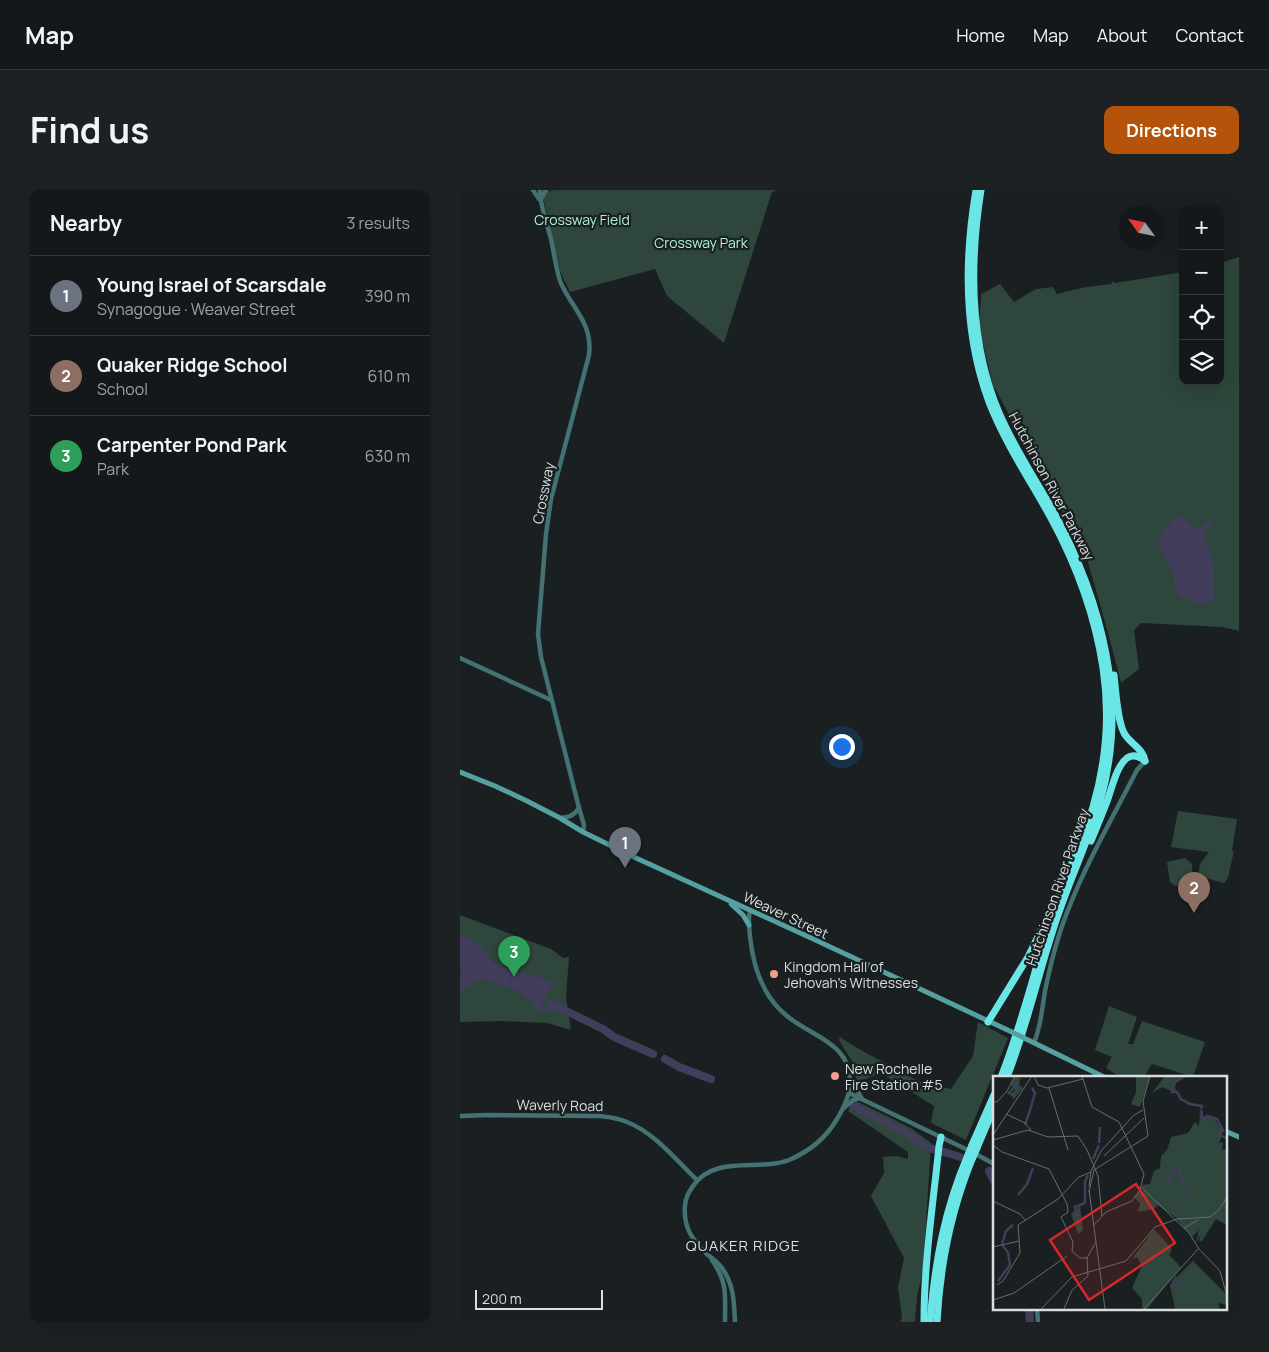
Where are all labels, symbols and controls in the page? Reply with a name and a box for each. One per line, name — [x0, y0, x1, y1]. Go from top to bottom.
text: Map — [25, 18, 74, 51]
text: Home — [956, 23, 1005, 47]
text: Map — [1033, 23, 1069, 47]
text: About — [1097, 23, 1147, 47]
text: Contact — [1175, 23, 1244, 47]
text: Find us — [30, 106, 149, 154]
button: Directions — [1104, 106, 1239, 154]
north arrow — [1119, 205, 1164, 250]
map controls — [1179, 205, 1224, 385]
button: + — [1179, 205, 1224, 250]
text: Nearby — [50, 209, 122, 237]
park label: Crossway Field — [534, 210, 630, 229]
text: 3 results — [347, 212, 410, 234]
park label: Crossway Park — [654, 233, 749, 252]
button: − — [1179, 250, 1224, 295]
text: Young Israel of Scarsdale — [97, 272, 326, 298]
text: 1 — [62, 285, 70, 307]
text: 390 m — [365, 285, 410, 307]
button: locate — [1179, 295, 1224, 340]
text: Synagogue · Weaver Street — [97, 298, 296, 320]
button: layers — [1179, 340, 1224, 385]
text: Quaker Ridge School — [97, 352, 288, 378]
text: 2 — [61, 365, 71, 387]
text: 610 m — [368, 365, 410, 387]
text: School — [97, 378, 148, 400]
street label: Hutchinson River Parkway — [1005, 408, 1100, 564]
text: Carpenter Pond Park — [97, 432, 286, 458]
text: 3 — [61, 445, 71, 467]
text: 630 m — [365, 445, 410, 467]
text: Park — [97, 458, 129, 480]
street label: Crossway — [528, 460, 558, 526]
your location — [829, 734, 855, 760]
street label: Hutchinson River Parkway — [1021, 805, 1093, 968]
pin: 1 — [609, 827, 641, 868]
pin: 2 — [1178, 872, 1210, 913]
street label: Weaver Street — [740, 887, 832, 943]
pin: 3 — [498, 936, 530, 977]
place label: Kingdom Hall of Jehovah’s Witnesses — [784, 957, 918, 992]
marker: Kingdom Hall of Jehovah’s Witnesses — [768, 968, 780, 980]
place label: New Rochelle Fire Station #5 — [845, 1059, 942, 1094]
marker: New Rochelle Fire Station #5 — [829, 1070, 841, 1082]
inset map — [993, 1076, 1226, 1310]
street label: Waverly Road — [517, 1095, 603, 1115]
district label: QUAKER RIDGE — [686, 1235, 800, 1256]
scale bar — [475, 1287, 602, 1310]
text: 200 m — [482, 1289, 522, 1308]

